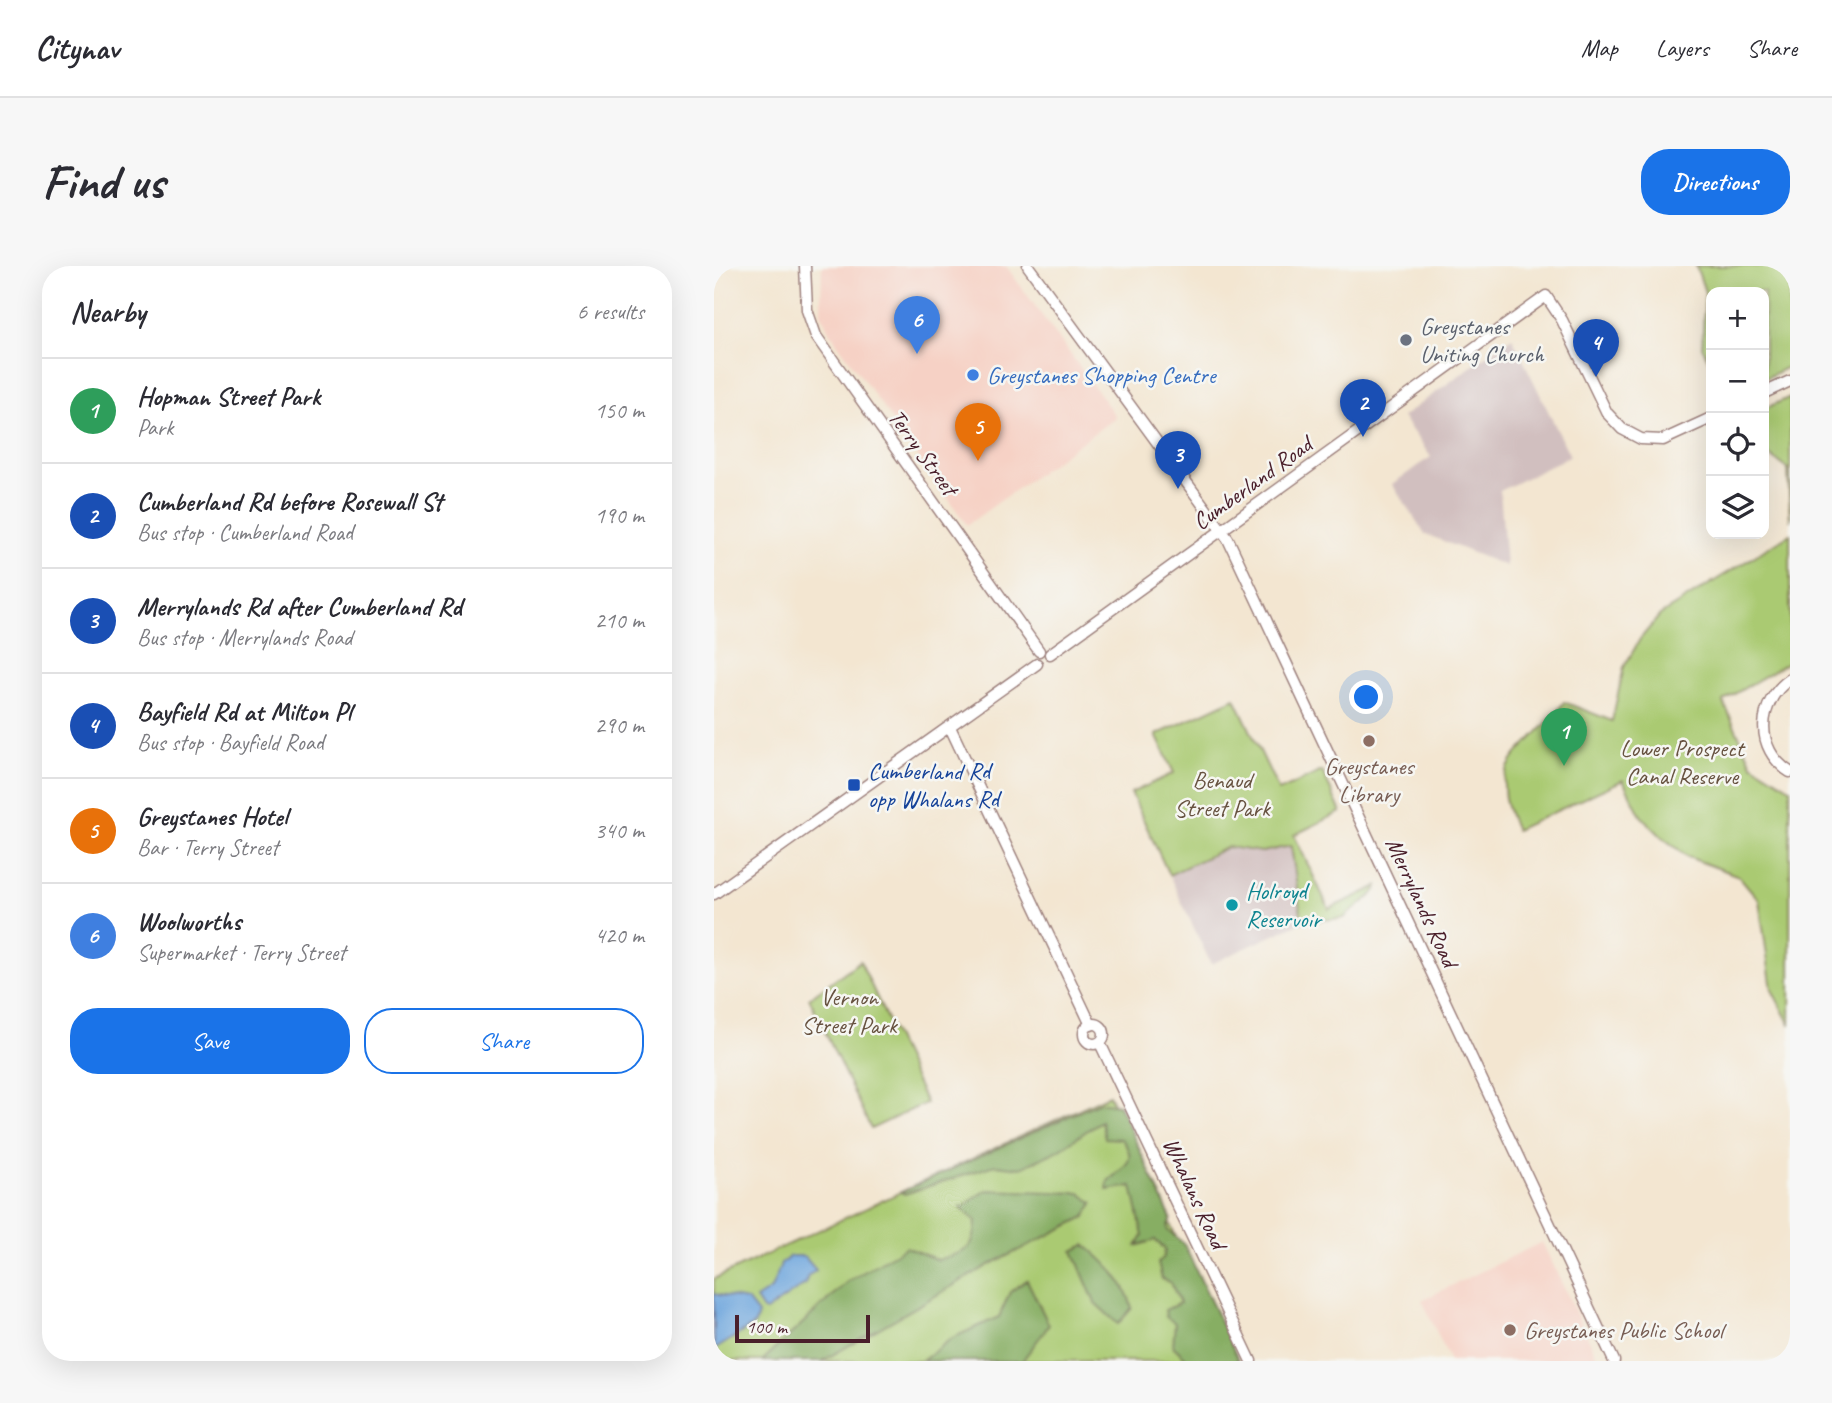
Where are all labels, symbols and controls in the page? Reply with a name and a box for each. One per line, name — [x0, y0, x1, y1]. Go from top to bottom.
text: Citynav — [35, 27, 119, 69]
text: Map — [1581, 33, 1618, 63]
text: Layers — [1656, 33, 1709, 63]
text: Share — [1747, 33, 1797, 63]
button: Directions — [1641, 149, 1790, 215]
text: Find us — [42, 151, 164, 213]
map controls — [1706, 287, 1769, 539]
button: + — [1706, 287, 1769, 350]
text: Nearby — [70, 293, 146, 331]
pin: 6 — [894, 296, 940, 354]
text: 6 results — [577, 297, 644, 326]
place label: Greystanes Uniting Church — [1420, 311, 1545, 369]
pin: 4 — [1573, 319, 1619, 377]
marker: Greystanes Uniting Church — [1398, 332, 1414, 348]
button: − — [1706, 350, 1769, 413]
place label: Greystanes Shopping Centre — [987, 360, 1218, 390]
marker: Greystanes Shopping Centre — [965, 367, 981, 383]
pin: 2 — [1340, 379, 1386, 437]
text: Hopman Street Park — [137, 380, 320, 413]
text: 1 — [88, 396, 98, 425]
text: 150 m — [595, 396, 644, 425]
street label: Terry Street — [882, 403, 966, 504]
pin: 5 — [955, 403, 1001, 461]
text: Park — [137, 413, 173, 442]
button: locate — [1706, 413, 1769, 476]
street label: Cumberland Road — [1186, 428, 1320, 536]
pin: 3 — [1155, 431, 1201, 489]
button: layers — [1706, 476, 1769, 539]
text: Cumberland Rd before Rosewall St — [137, 485, 442, 518]
text: 2 — [88, 501, 98, 530]
text: 190 m — [595, 501, 644, 530]
text: Bus stop · Cumberland Road — [137, 518, 353, 547]
text: Merrylands Rd after Cumberland Rd — [137, 590, 462, 623]
text: 3 — [88, 606, 98, 635]
text: 210 m — [595, 606, 644, 635]
text: Bus stop · Merrylands Road — [137, 623, 352, 652]
your location — [1349, 680, 1383, 714]
text: Bayfield Rd at Milton Pl — [137, 695, 351, 728]
pin: 1 — [1541, 708, 1587, 766]
text: 4 — [88, 711, 98, 740]
text: 290 m — [595, 711, 644, 740]
text: Bus stop · Bayfield Road — [137, 728, 324, 757]
marker: Greystanes Library — [1361, 733, 1377, 749]
park label: Lower Prospect Canal Reserve — [1620, 733, 1746, 791]
place label: Greystanes Library — [1325, 751, 1415, 809]
place label: Cumberland Rd opp Whalans Rd — [868, 756, 1003, 814]
park label: Benaud Street Park — [1174, 765, 1272, 823]
marker: Cumberland Rd opp Whalans Rd — [846, 777, 862, 793]
text: Greystanes Hotel — [137, 800, 287, 833]
text: 5 — [88, 816, 98, 845]
text: 340 m — [595, 816, 644, 845]
street label: Merrylands Road — [1379, 832, 1467, 975]
text: Bar · Terry Street — [137, 833, 278, 862]
place label: Holroyd Reservoir — [1246, 876, 1323, 934]
marker: Holroyd Reservoir — [1224, 897, 1240, 913]
text: Woolworths — [137, 905, 241, 938]
text: 6 — [88, 921, 98, 950]
text: 420 m — [595, 921, 644, 950]
text: Supermarket · Terry Street — [137, 938, 346, 967]
park label: Vernon Street Park — [801, 982, 899, 1040]
button: Save — [70, 1008, 350, 1074]
button: Share — [364, 1008, 644, 1074]
street label: Whalans Road — [1156, 1133, 1235, 1257]
scale bar — [735, 1312, 870, 1344]
text: 100 m — [746, 1315, 787, 1339]
place label: Greystanes Public School — [1524, 1315, 1727, 1345]
marker: Greystanes Public School — [1502, 1322, 1518, 1338]

